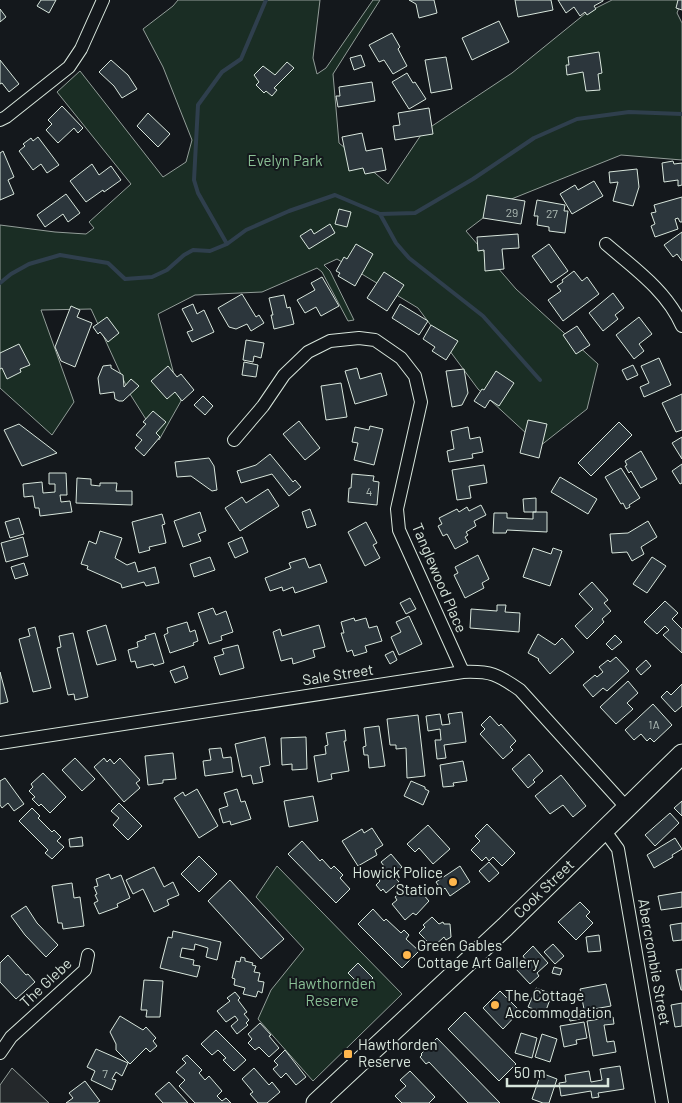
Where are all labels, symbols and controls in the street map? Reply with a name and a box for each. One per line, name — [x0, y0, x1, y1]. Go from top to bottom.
park label: Evelyn Park — [248, 151, 323, 169]
house number: 29 — [506, 205, 518, 219]
house number: 27 — [546, 206, 558, 220]
house number: 4 — [366, 484, 372, 498]
street label: Tanglewood Place — [409, 520, 471, 635]
street label: Sale Street — [301, 660, 375, 689]
house number: 1A — [648, 717, 660, 731]
street label: Cook Street — [509, 855, 577, 921]
place label: Howick Police Station — [353, 863, 443, 898]
marker: Howick Police Station — [447, 876, 459, 888]
street label: Abercrombie Street — [635, 897, 675, 1027]
place label: Green Gables Cottage Art Gallery — [417, 936, 540, 971]
marker: Green Gables Cottage Art Gallery — [401, 949, 413, 961]
street label: The Glebe — [16, 954, 75, 1011]
park label: Hawthornden Reserve — [288, 974, 376, 1009]
place label: The Cottage Accommodation — [505, 986, 612, 1021]
marker: The Cottage Accommodation — [489, 999, 501, 1011]
place label: Hawthorden Reserve — [358, 1035, 437, 1070]
marker: Hawthorden Reserve — [342, 1048, 354, 1060]
scale bar — [507, 1056, 608, 1088]
text: 50 m — [514, 1063, 546, 1081]
house number: 7 — [102, 1066, 108, 1080]

